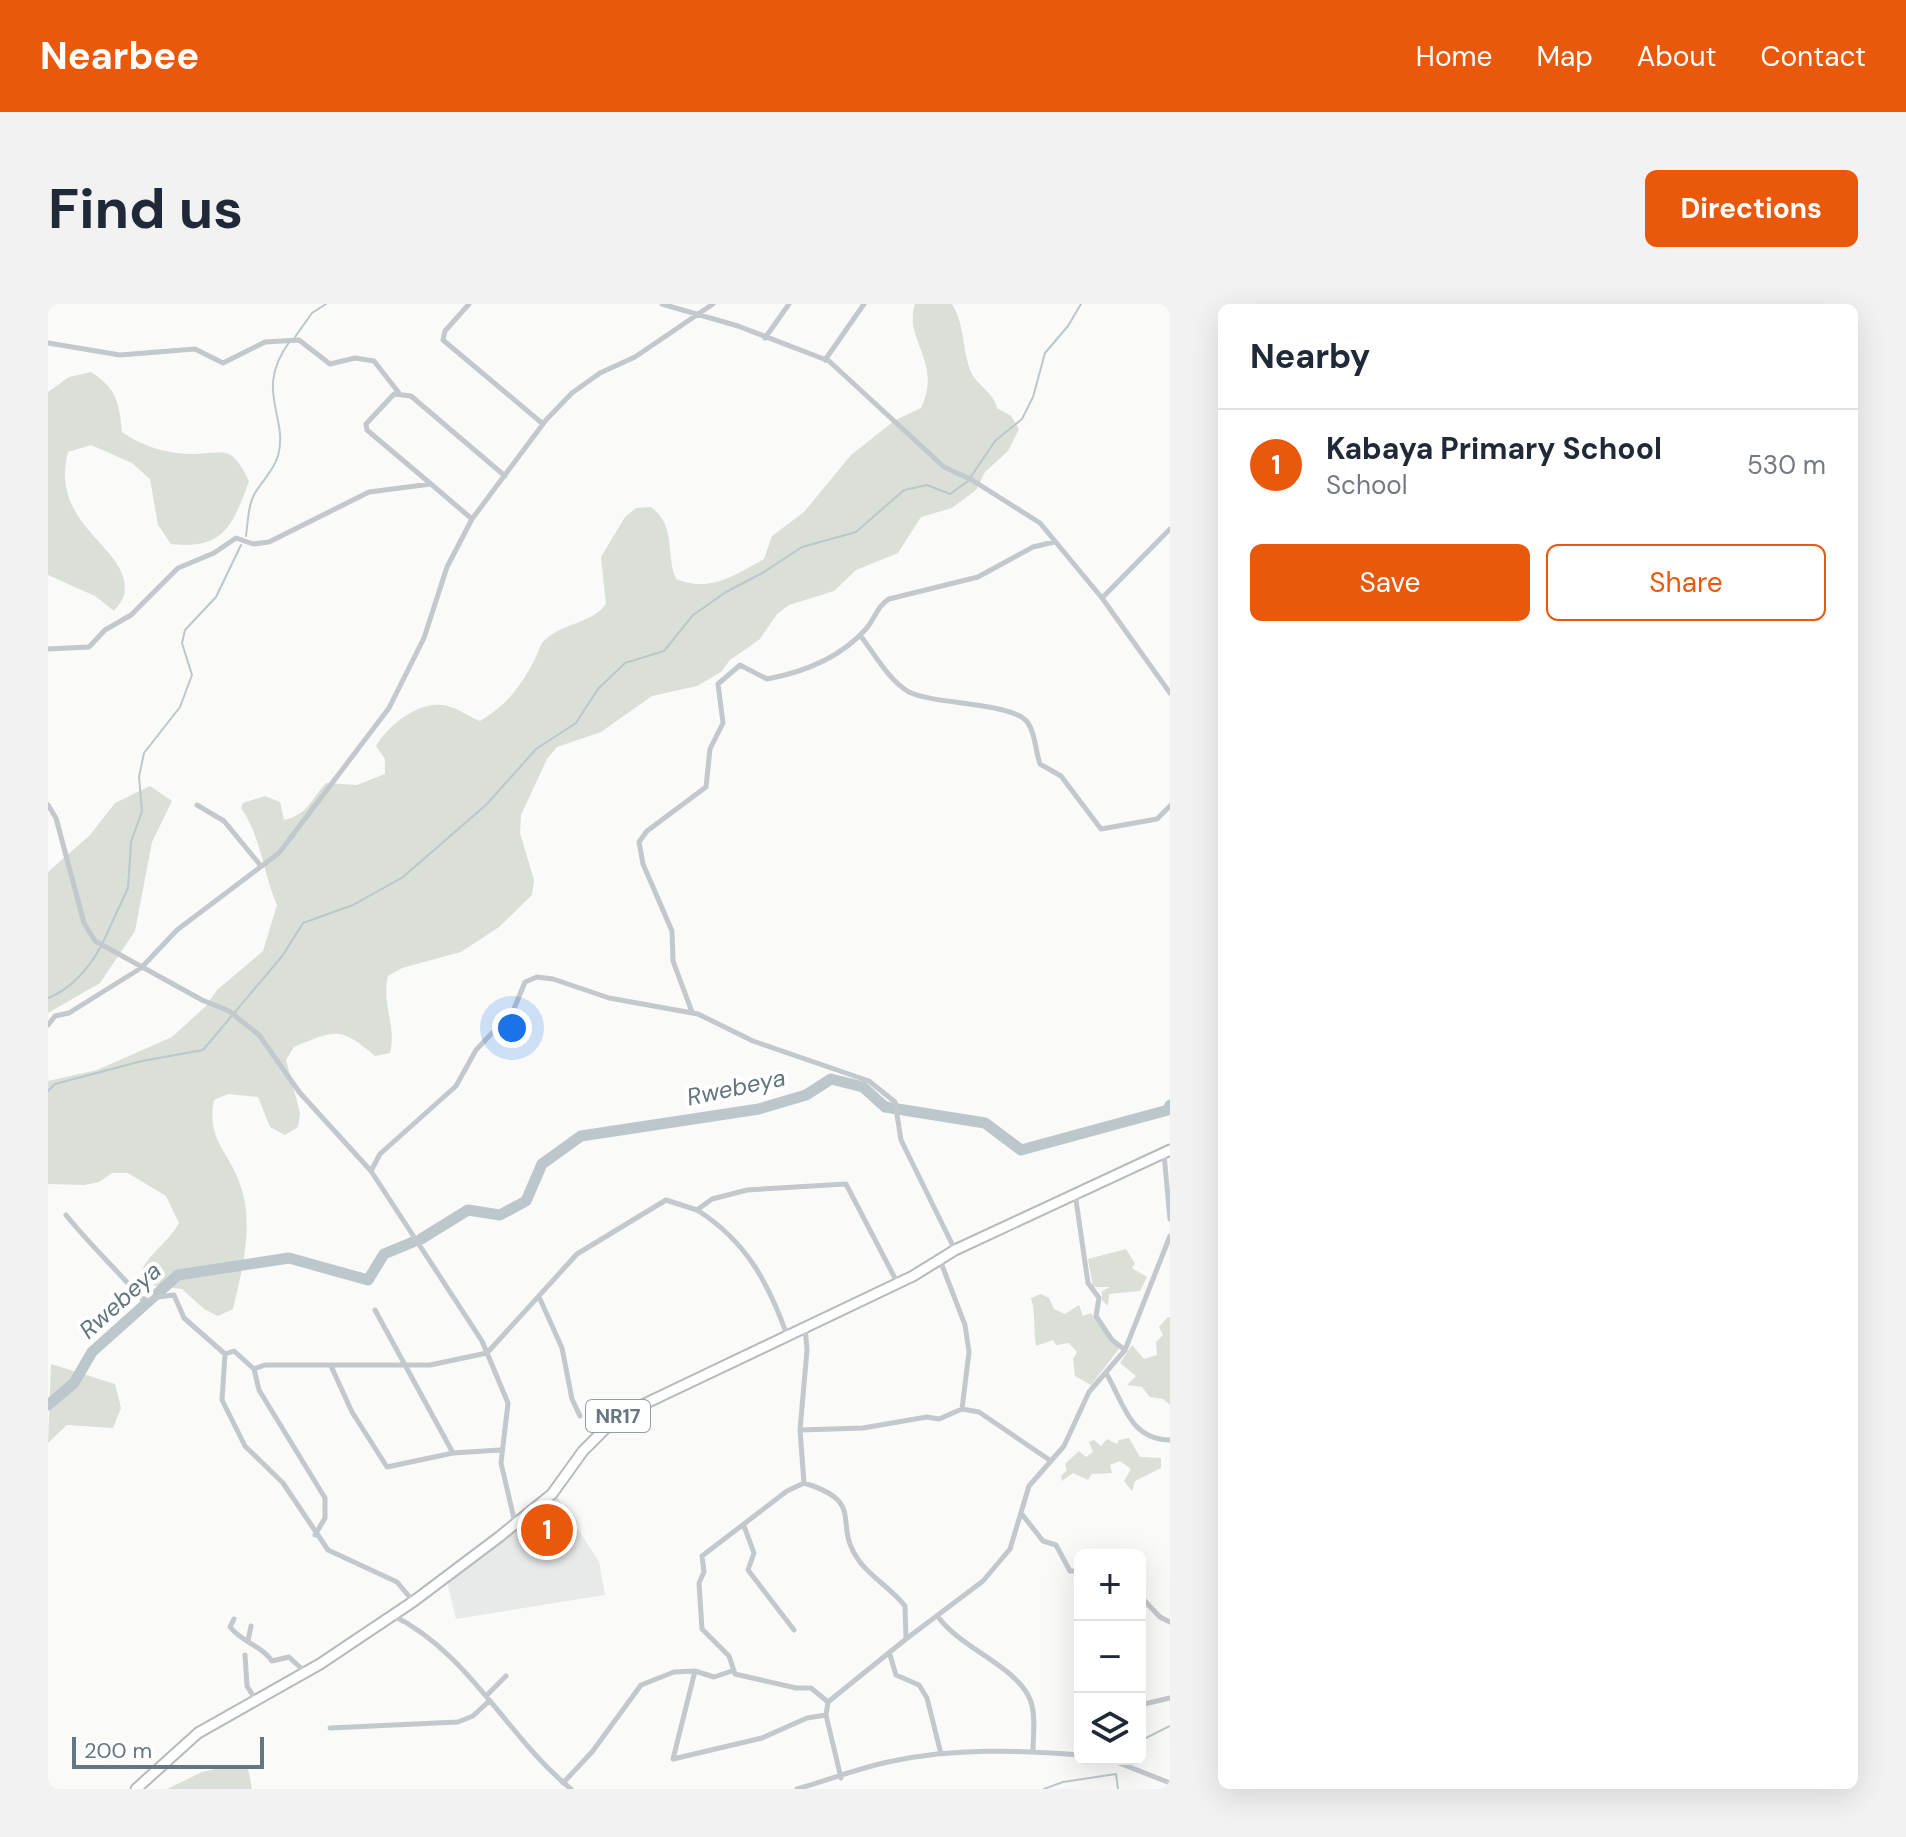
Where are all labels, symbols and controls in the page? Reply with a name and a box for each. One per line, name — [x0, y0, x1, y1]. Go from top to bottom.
text: Nearbee — [40, 31, 199, 81]
text: Home — [1416, 38, 1492, 75]
text: Map — [1536, 38, 1593, 75]
text: About — [1637, 38, 1716, 75]
text: Contact — [1760, 38, 1866, 75]
button: Directions — [1645, 170, 1858, 247]
text: Find us — [48, 172, 243, 245]
text: Nearby — [1250, 334, 1370, 379]
text: Kabaya Primary School — [1326, 429, 1662, 468]
text: 1 — [1271, 448, 1281, 482]
text: 530 m — [1747, 448, 1826, 482]
text: School — [1326, 468, 1408, 502]
button: Save — [1250, 544, 1530, 621]
button: Share — [1546, 544, 1826, 621]
your location — [492, 1008, 532, 1048]
water label: Rwebeya — [684, 1061, 788, 1113]
water label: Rwebeya — [72, 1255, 168, 1345]
road number: NR17 — [586, 1400, 650, 1432]
pin: 1 — [521, 1500, 573, 1560]
map controls — [1074, 1549, 1146, 1765]
button: + — [1074, 1549, 1146, 1621]
button: − — [1074, 1621, 1146, 1693]
button: layers — [1074, 1693, 1146, 1765]
scale bar — [72, 1733, 264, 1769]
text: 200 m — [84, 1736, 152, 1765]

